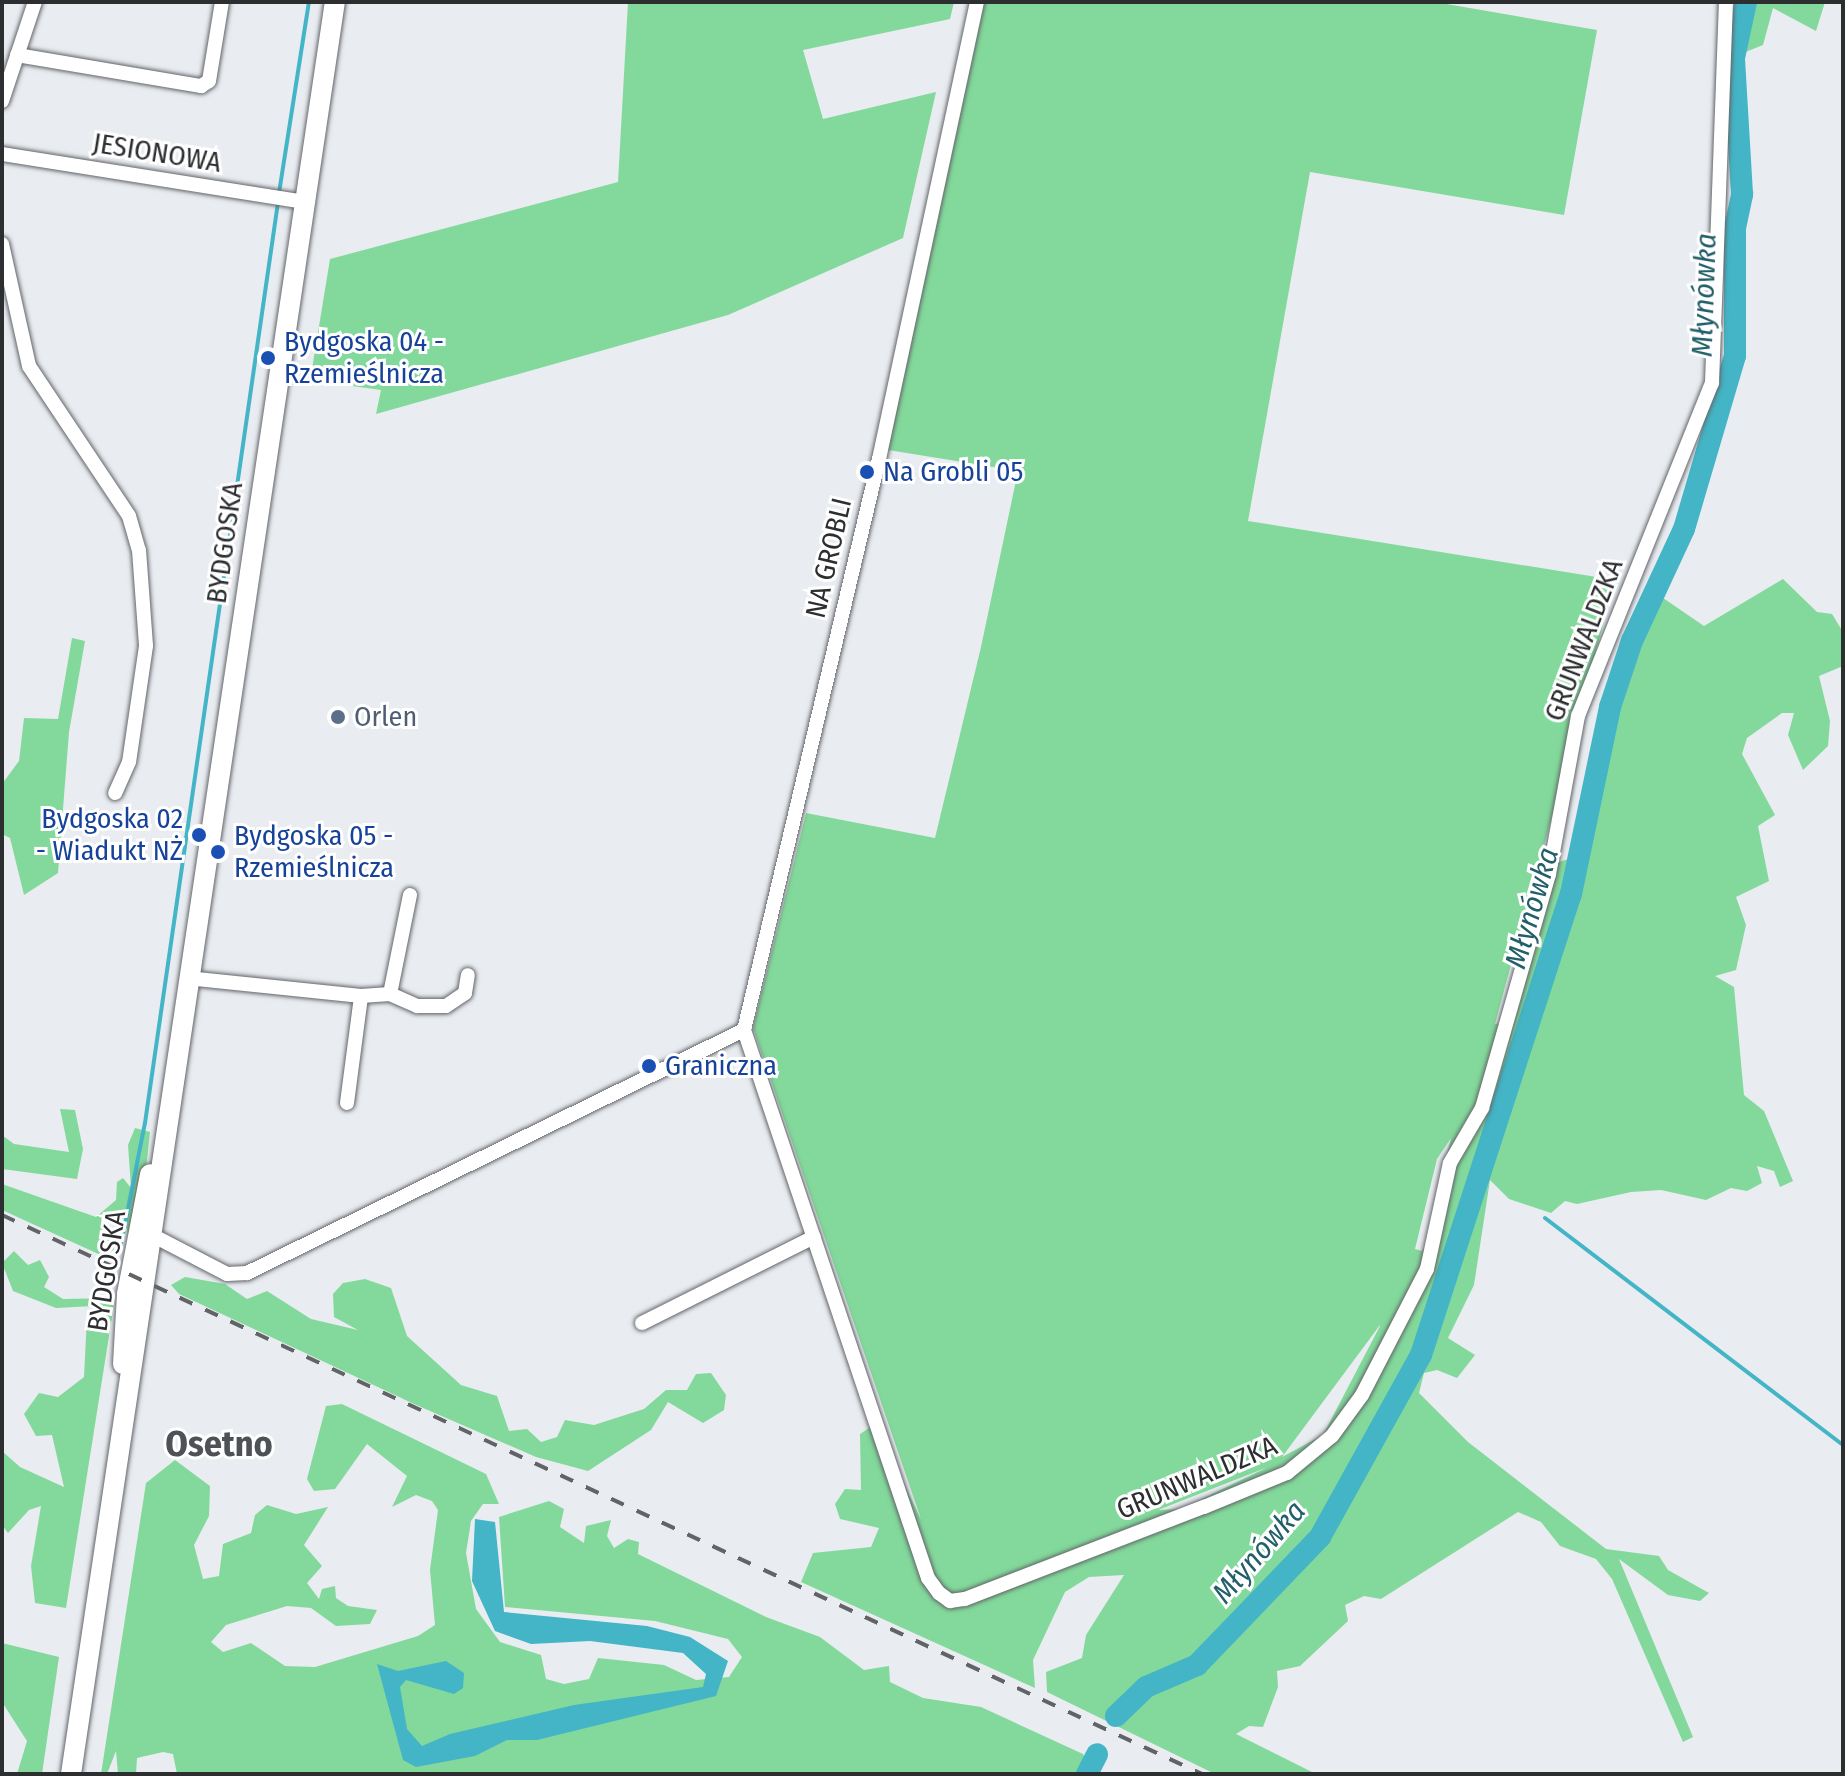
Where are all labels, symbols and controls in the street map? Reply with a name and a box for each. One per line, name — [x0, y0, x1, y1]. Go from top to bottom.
street label: JESIONOWA — [90, 126, 224, 180]
water label: Młynówka — [1684, 232, 1724, 358]
place label: Bydgoska 04 - Rzemieślnicza — [284, 325, 444, 391]
marker: Bydgoska 04 - Rzemieślnicza — [259, 349, 277, 367]
place label: Na Grobli 05 — [883, 455, 1023, 489]
marker: Na Grobli 05 — [858, 463, 876, 481]
street label: BYDGOSKA — [200, 480, 250, 606]
street label: NA GROBLI — [799, 495, 859, 621]
street label: GRUNWALDZKA — [1538, 554, 1630, 726]
place label: Orlen — [354, 700, 417, 734]
marker: Orlen — [329, 708, 347, 726]
place label: Bydgoska 02 - Wiadukt NŻ — [36, 802, 183, 868]
place label: Bydgoska 05 - Rzemieślnicza — [234, 819, 394, 885]
marker: Bydgoska 02 - Wiadukt NŻ — [190, 826, 208, 844]
marker: Bydgoska 05 - Rzemieślnicza — [209, 843, 227, 861]
water label: Młynówka — [1498, 843, 1566, 973]
place label: Graniczna — [665, 1049, 777, 1083]
marker: Graniczna — [640, 1057, 658, 1075]
street label: BYDGOSKA — [81, 1208, 133, 1334]
district label: Osetno — [165, 1423, 273, 1467]
street label: GRUNWALDZKA — [1112, 1429, 1282, 1527]
water label: Młynówka — [1205, 1493, 1313, 1611]

